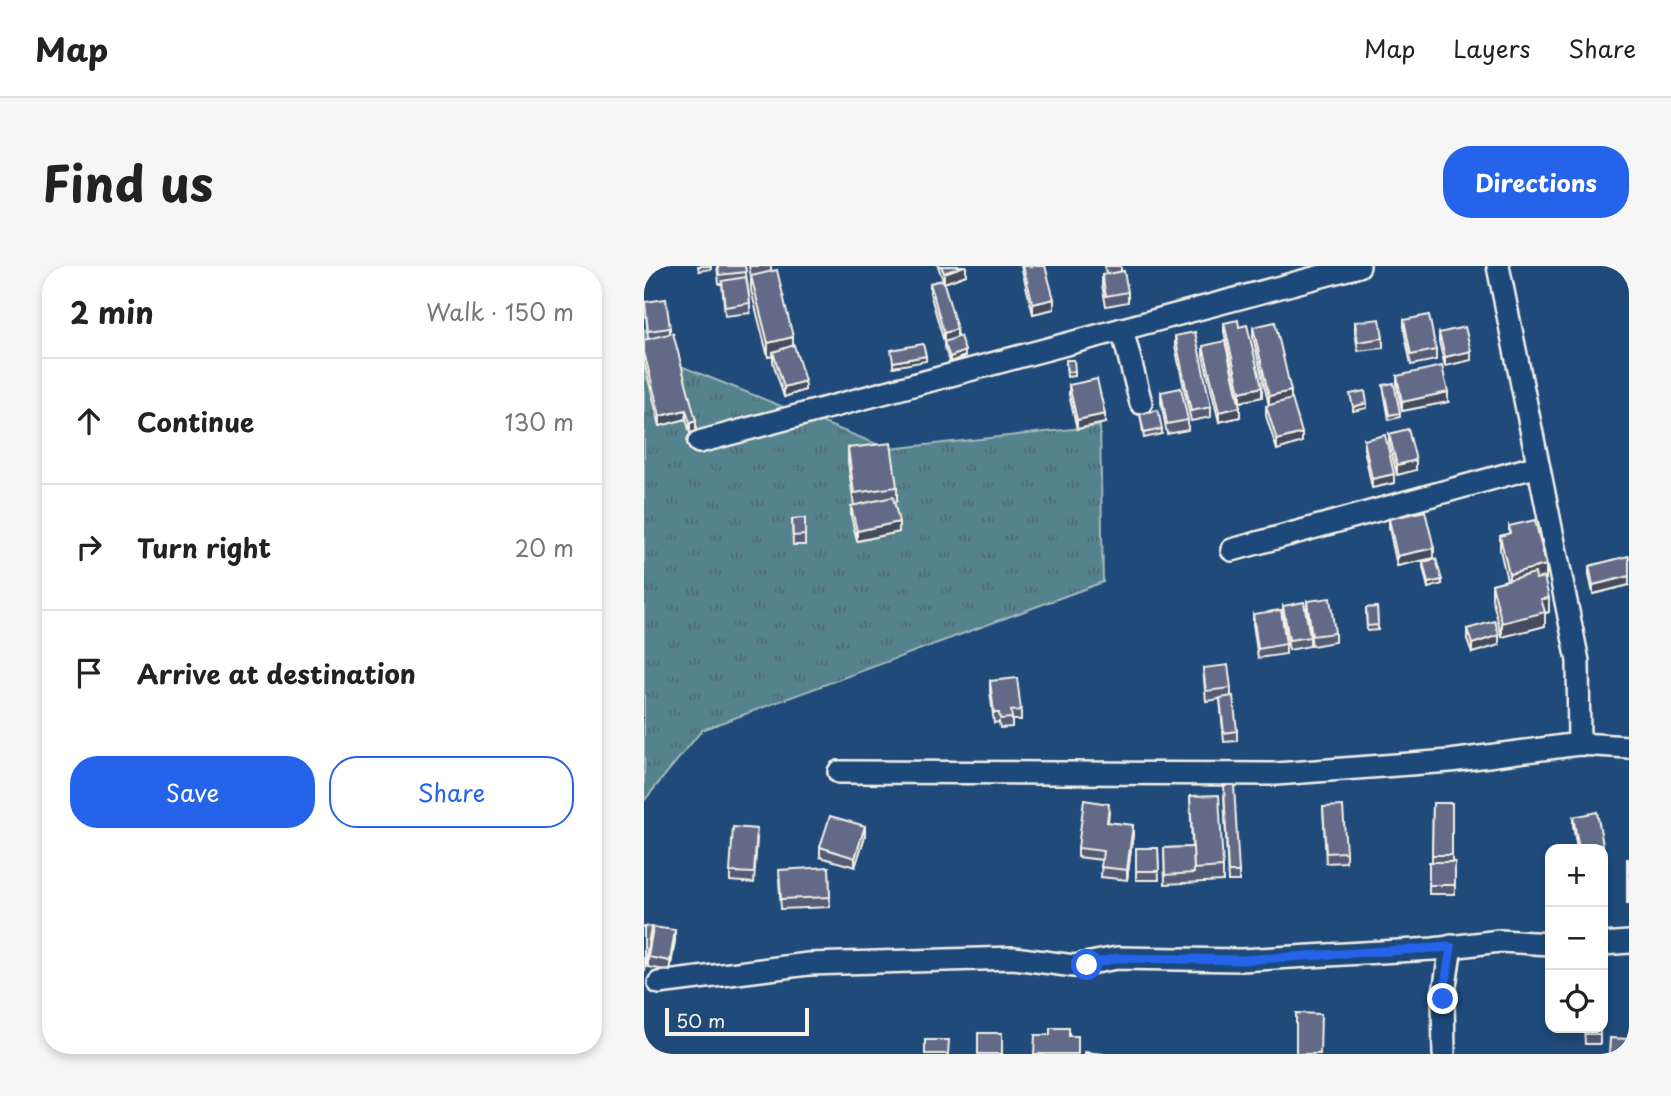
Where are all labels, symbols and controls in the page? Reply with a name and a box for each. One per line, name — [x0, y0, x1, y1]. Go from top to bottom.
text: Map — [35, 23, 108, 73]
text: Map — [1364, 30, 1415, 66]
text: Layers — [1453, 30, 1530, 66]
text: Share — [1568, 30, 1636, 66]
text: Find us — [42, 145, 213, 219]
button: Directions — [1443, 146, 1629, 218]
text: 2 min — [70, 289, 154, 334]
text: Walk · 150 m — [426, 294, 574, 329]
icon: ahead — [70, 402, 108, 440]
text: Continue — [137, 402, 254, 441]
text: 130 m — [504, 404, 574, 439]
icon: right — [70, 528, 108, 566]
text: Turn right — [137, 528, 271, 567]
text: 20 m — [515, 530, 574, 565]
icon: arrive — [70, 654, 108, 692]
text: Arrive at destination — [137, 654, 416, 693]
button: Save — [70, 756, 315, 828]
button: Share — [329, 756, 574, 828]
map controls — [1545, 844, 1608, 1033]
button: + — [1545, 844, 1608, 907]
button: − — [1545, 907, 1608, 970]
route start — [1071, 949, 1102, 980]
button: locate — [1545, 970, 1608, 1033]
route end — [1427, 983, 1458, 1014]
scale bar — [665, 1005, 808, 1037]
text: 50 m — [676, 1006, 725, 1034]

